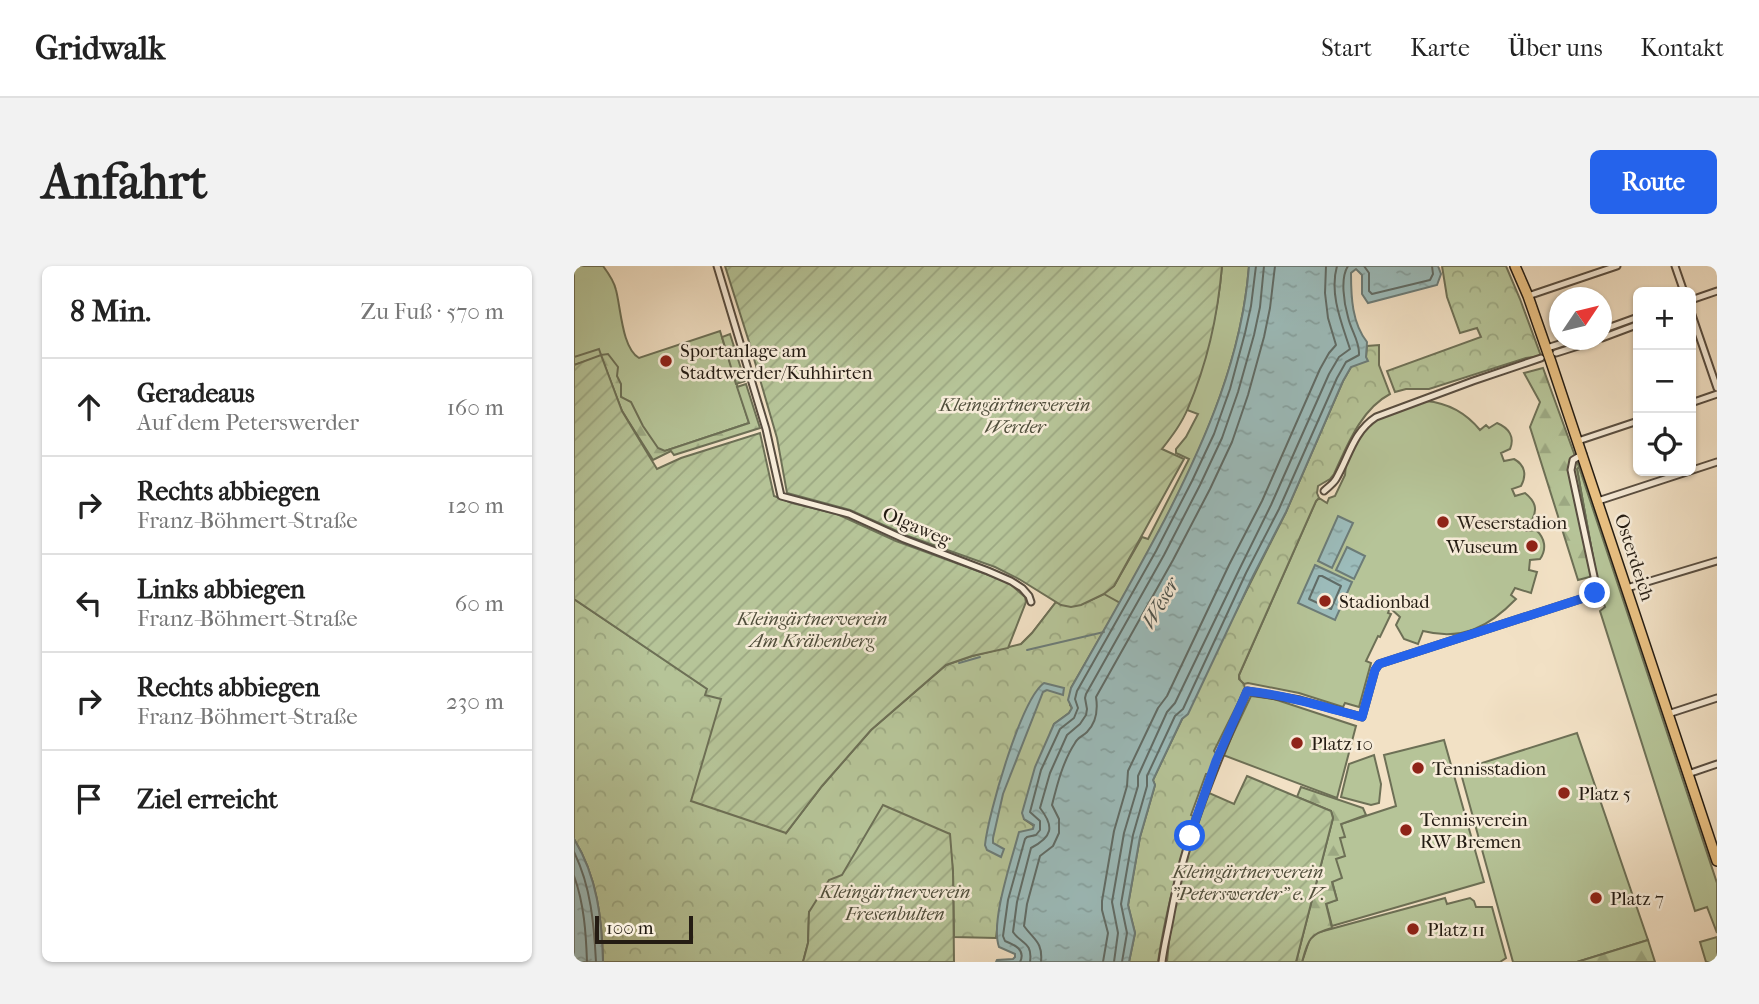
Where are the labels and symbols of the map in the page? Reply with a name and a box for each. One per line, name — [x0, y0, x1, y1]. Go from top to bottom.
north arrow — [1549, 287, 1612, 350]
place label: Sportanlage am Stadtwerder/Kuhhirten — [680, 340, 873, 384]
marker: Sportanlage am Stadtwerder/Kuhhirten — [658, 353, 674, 369]
park label: Kleingärtnerverein Werder — [938, 394, 1090, 438]
street label: Olgaweg — [879, 503, 955, 551]
street label: Osterdeich — [1610, 511, 1659, 604]
place label: Weserstadion — [1456, 512, 1567, 534]
marker: Weserstadion — [1435, 514, 1451, 530]
place label: Wuseum — [1445, 536, 1518, 558]
marker: Wuseum — [1524, 538, 1540, 554]
water label: Weser — [1136, 572, 1185, 633]
route end — [1579, 577, 1610, 608]
place label: Stadionbad — [1339, 591, 1430, 613]
marker: Stadionbad — [1317, 593, 1333, 609]
park label: Kleingärtnerverein Am Krähenberg — [735, 608, 887, 652]
place label: Platz 10 — [1311, 733, 1373, 755]
marker: Platz 10 — [1289, 735, 1305, 751]
place label: Tennisstadion — [1432, 758, 1546, 780]
marker: Tennisstadion — [1410, 760, 1426, 776]
place label: Platz 5 — [1578, 783, 1631, 805]
marker: Platz 5 — [1556, 785, 1572, 801]
place label: Tennisverein RW Bremen — [1420, 809, 1528, 853]
route start — [1174, 820, 1205, 851]
marker: Tennisverein RW Bremen — [1398, 822, 1414, 838]
park label: Kleingärtnerverein "Peterswerder" e. V. — [1171, 861, 1327, 905]
park label: Kleingärtnerverein Fresenbulten — [818, 881, 970, 925]
place label: Platz 7 — [1610, 888, 1664, 910]
marker: Platz 7 — [1588, 890, 1604, 906]
scale bar — [595, 913, 693, 945]
place label: Platz 11 — [1427, 919, 1485, 941]
marker: Platz 11 — [1405, 921, 1421, 937]

